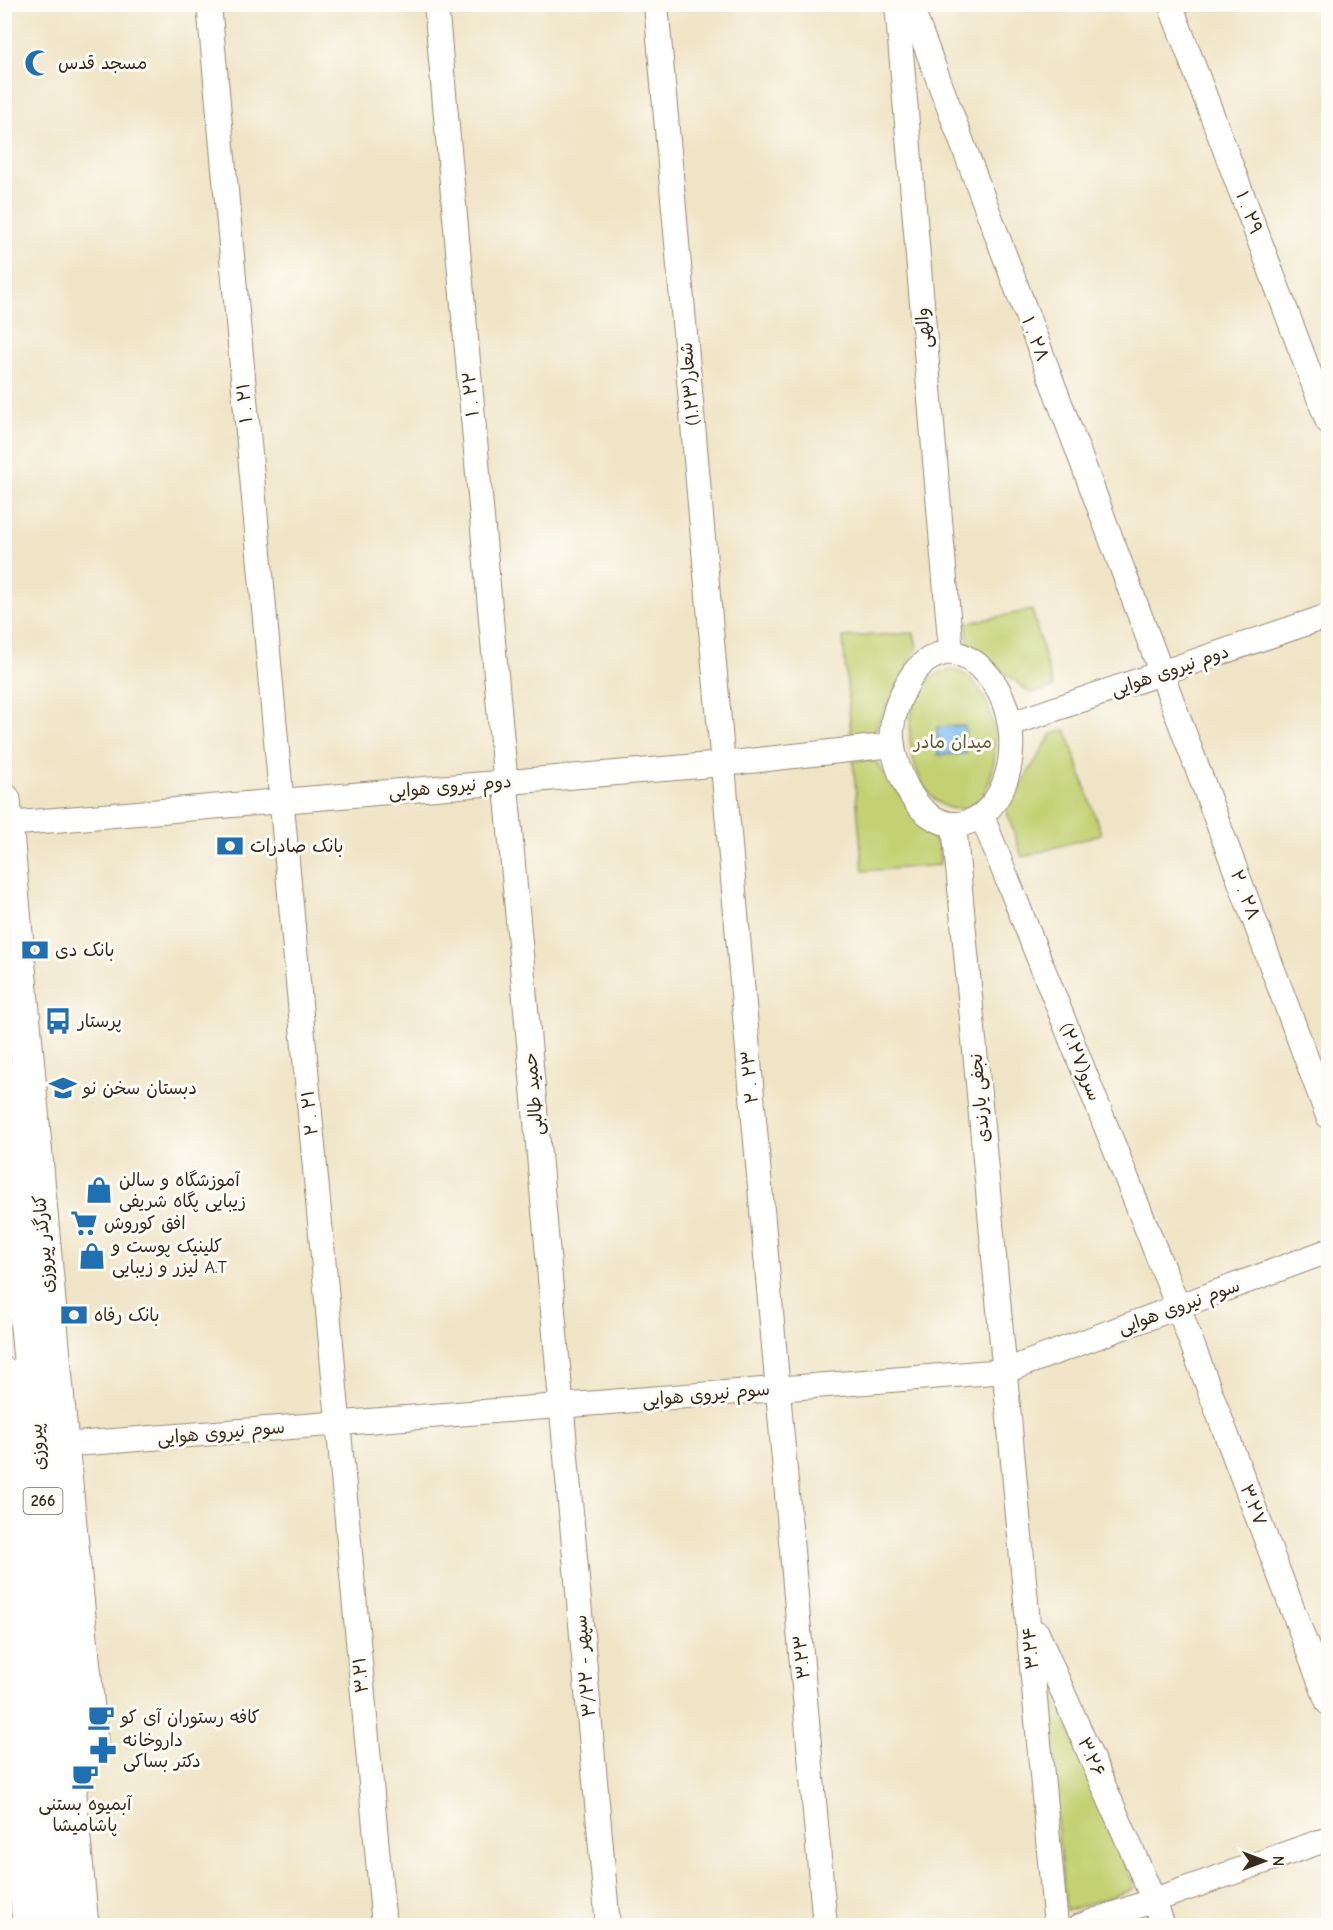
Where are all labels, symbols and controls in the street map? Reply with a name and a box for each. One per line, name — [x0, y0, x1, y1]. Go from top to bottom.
mosque icon: مسجد قدس — [23, 48, 53, 78]
place label: مسجد قدس — [58, 53, 147, 74]
street label: ۱ . ۲۹ — [1231, 188, 1267, 238]
street label: والهی — [912, 307, 936, 349]
street label: ۱ . ۲۸ — [1017, 314, 1053, 364]
street label: شعار(۱.۲۳) — [676, 341, 704, 427]
street label: ۱ . ۲۲ — [459, 370, 483, 418]
street label: ۱ . ۲۱ — [233, 382, 257, 424]
street label: دوم نیروی هوایی — [1108, 641, 1233, 704]
park label: میدان مادر — [912, 732, 992, 753]
street label: دوم نیروی هوایی — [388, 771, 513, 806]
bank icon: بانک صادرات — [215, 831, 245, 861]
place label: بانک صادرات — [250, 836, 344, 857]
street label: ۲ . ۲۸ — [1226, 867, 1264, 923]
bank icon: بانک دی — [20, 935, 50, 965]
place label: بانک دی — [55, 940, 115, 961]
bus stop icon: پرستار — [43, 1006, 73, 1036]
place label: پرستار — [76, 1011, 122, 1033]
street label: سرو(۲.۲۷) — [1055, 1020, 1105, 1104]
street label: ۲ . ۲۳ — [737, 1049, 763, 1105]
street label: حمید طالبی — [520, 1052, 548, 1136]
street label: نجفی یارندی — [966, 1052, 994, 1144]
school or university icon: دبستان سخن نو — [48, 1073, 78, 1103]
place label: دبستان سخن نو — [81, 1078, 197, 1099]
street label: ۲ . ۲۱ — [298, 1089, 322, 1137]
place label: آموزشگاه و سالن زیبایی پگاه شریفی — [119, 1170, 246, 1213]
shop icon: آموزشگاه و سالن زیبایی پگاه شریفی — [84, 1175, 114, 1205]
street label: کنارگذر پیروزی — [29, 1193, 60, 1294]
supermarket icon: افق کوروش — [69, 1208, 99, 1238]
place label: افق کوروش — [104, 1213, 186, 1234]
place label: کلینیک پوست و لیزر و زیبایی A.T — [110, 1236, 228, 1278]
shop icon: کلینیک پوست و لیزر و زیبایی A.T — [77, 1241, 107, 1271]
street label: سوم نیروی هوایی — [1115, 1275, 1244, 1342]
bank icon: بانک رفاه — [59, 1300, 89, 1330]
place label: بانک رفاه — [94, 1305, 159, 1326]
street label: سوم نیروی هوایی — [641, 1379, 771, 1414]
street label: سوم نیروی هوایی — [156, 1417, 286, 1452]
street label: پیروزی — [25, 1423, 52, 1471]
street label: ۳.۲۷ — [1236, 1481, 1270, 1529]
road number: 266 — [24, 1488, 63, 1514]
street label: سپهر - ۳/۲۲ — [570, 1614, 601, 1718]
street label: ۳.۲۴ — [1019, 1626, 1043, 1670]
street label: ۳.۲۳ — [790, 1634, 814, 1680]
street label: ۳.۲۱ — [349, 1656, 373, 1694]
cafe icon: کافه رستوران آی کو — [86, 1702, 116, 1732]
place label: کافه رستوران آی کو — [119, 1707, 260, 1729]
place label: داروخانه دکتر بساکی — [123, 1730, 201, 1772]
street label: ۳.۲۶ — [1073, 1734, 1109, 1780]
pharmacy icon: داروخانه دکتر بساکی — [88, 1735, 118, 1765]
cafe icon: آبمیوه بستنی پاشامیشا — [70, 1761, 100, 1791]
place label: آبمیوه بستنی پاشامیشا — [39, 1794, 133, 1837]
north arrow — [1234, 1831, 1294, 1891]
text: N — [1269, 1856, 1287, 1866]

